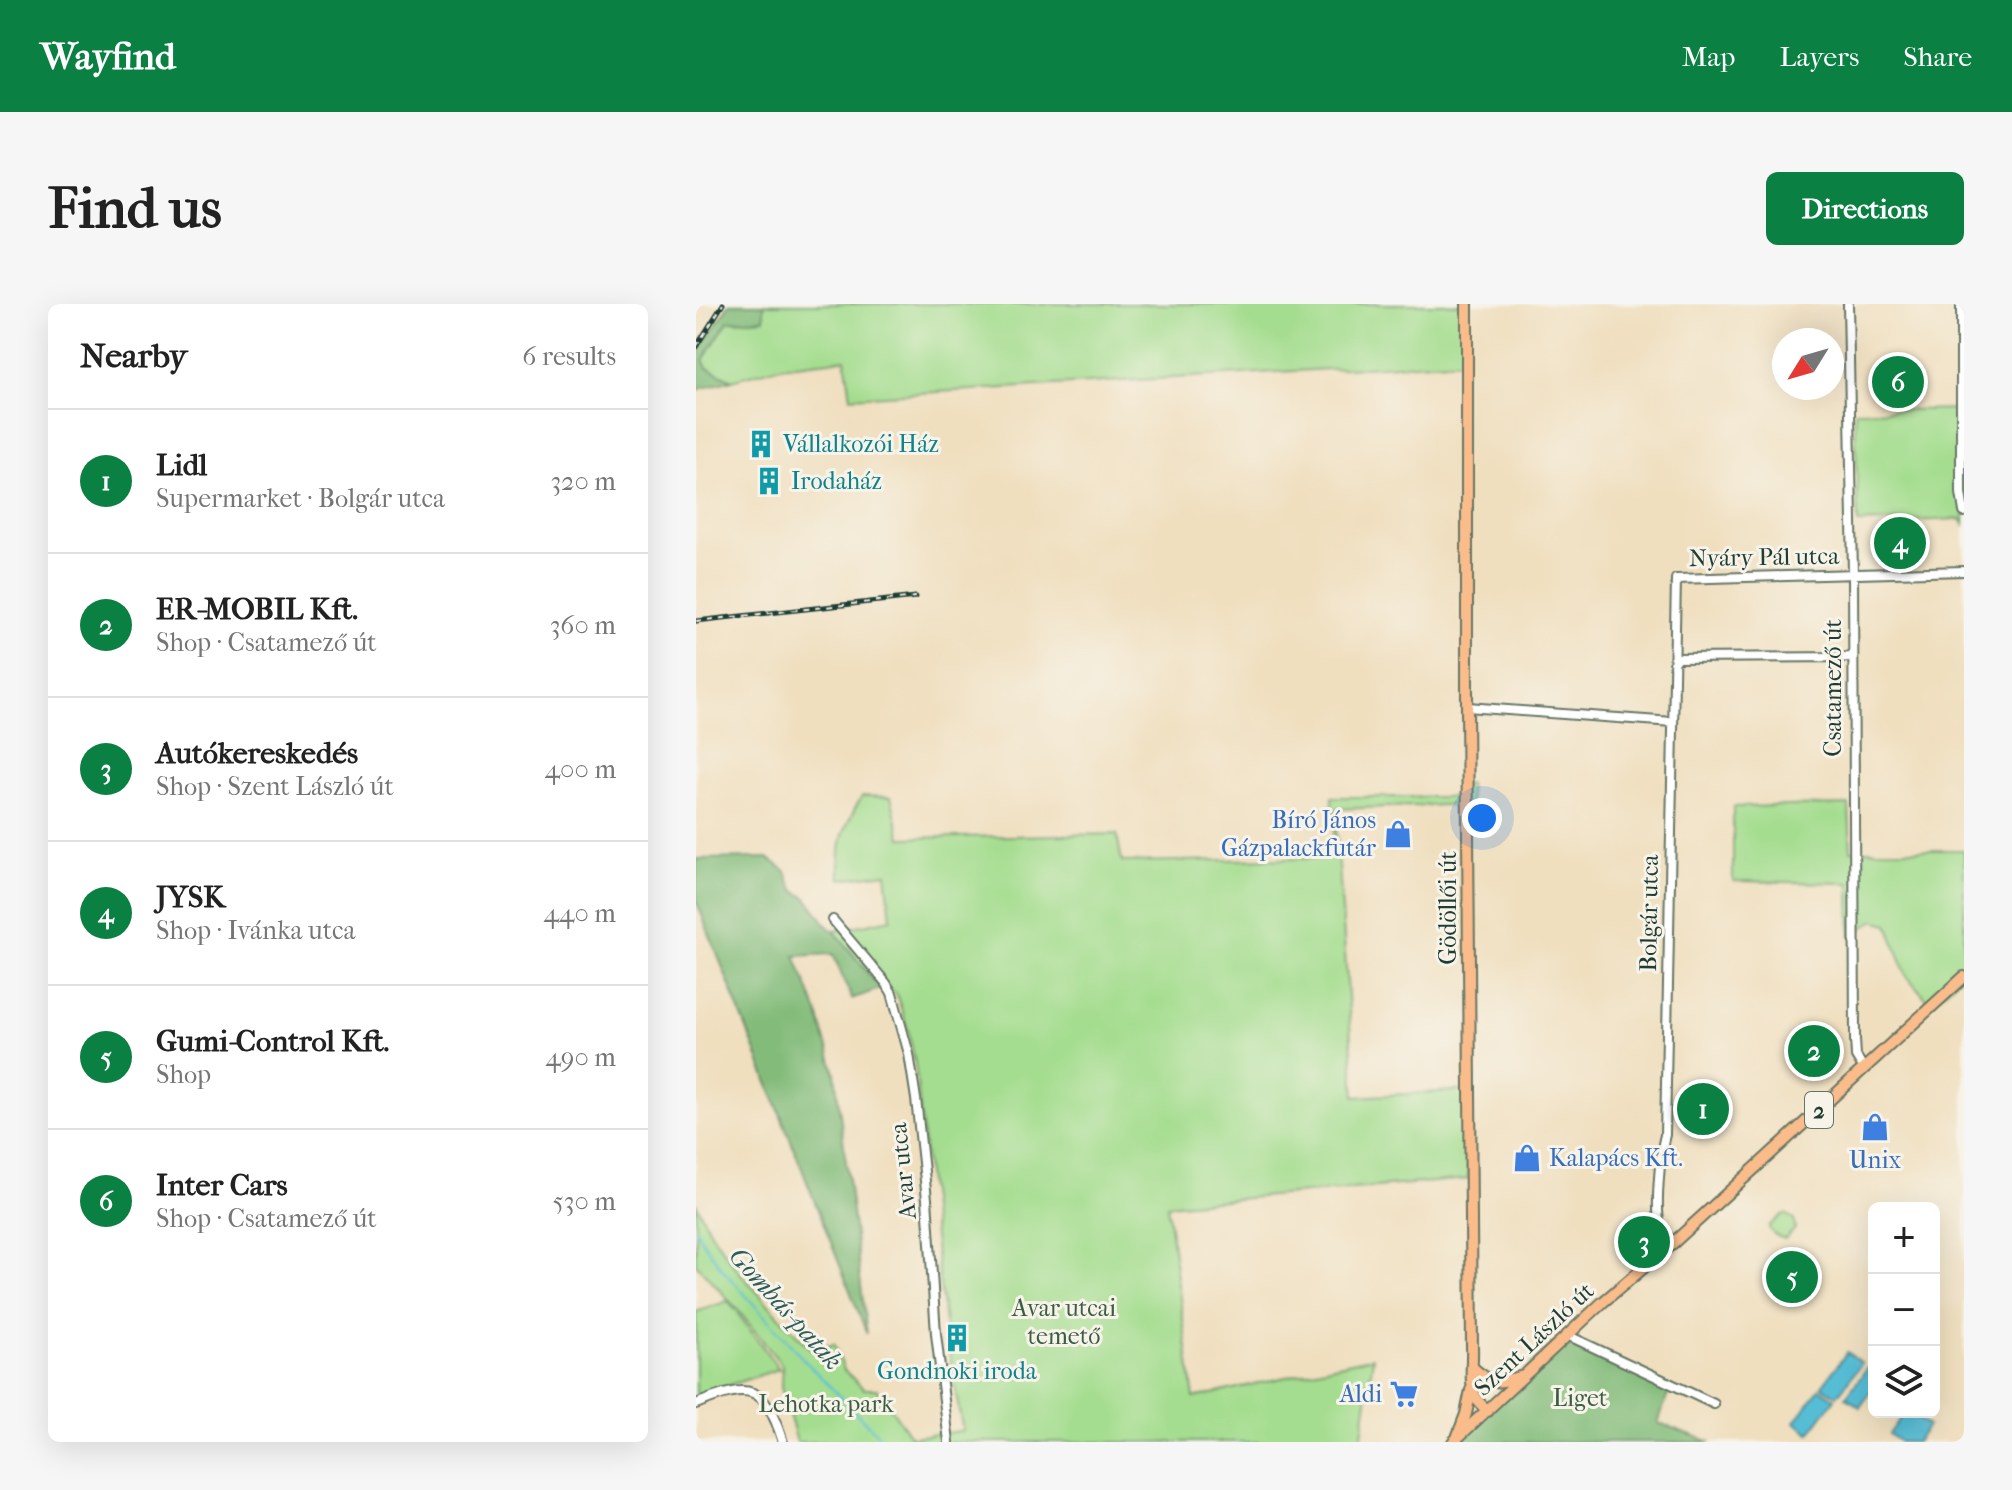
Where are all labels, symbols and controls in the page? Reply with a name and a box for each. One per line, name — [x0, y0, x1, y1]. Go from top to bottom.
text: Wayfind — [40, 34, 176, 79]
text: Map — [1682, 40, 1735, 73]
text: Layers — [1779, 40, 1859, 73]
text: Share — [1903, 40, 1972, 73]
button: Directions — [1766, 172, 1964, 245]
text: Find us — [48, 176, 222, 241]
north arrow — [1772, 328, 1844, 400]
text: Nearby — [80, 336, 187, 376]
text: 6 results — [522, 341, 616, 372]
pin: 6 — [1872, 352, 1924, 412]
building icon: Vállalkozói Ház — [746, 429, 776, 459]
place label: Vállalkozói Ház — [782, 430, 939, 458]
text: Lidl — [156, 448, 207, 483]
text: 1 — [101, 466, 111, 497]
text: 320 m — [550, 466, 616, 497]
building icon: Irodaház — [754, 466, 784, 496]
place label: Irodaház — [791, 467, 882, 495]
text: Supermarket · Bolgár utca — [156, 483, 445, 514]
pin: 4 — [1874, 513, 1926, 573]
street label: Nyáry Pál utca — [1689, 542, 1840, 572]
text: ER-MOBIL Kft. — [156, 592, 358, 627]
text: 2 — [99, 610, 113, 641]
text: 360 m — [550, 610, 616, 641]
street label: Csatamező út — [1819, 619, 1847, 757]
text: Shop · Csatamező út — [156, 627, 377, 658]
text: Autókereskedés — [156, 736, 358, 771]
text: 3 — [101, 754, 111, 785]
text: 400 m — [545, 754, 616, 785]
text: Shop · Szent László út — [156, 771, 394, 802]
your location — [1462, 798, 1502, 838]
place label: Bíró János Gázpalackfutár — [1221, 806, 1377, 862]
shop icon: Bíró János Gázpalackfutár — [1383, 819, 1413, 849]
street label: Gödöllői út — [1434, 851, 1462, 965]
street label: Bolgár utca — [1634, 853, 1664, 972]
text: JYSK — [156, 880, 225, 915]
text: 4 — [98, 898, 114, 929]
text: 440 m — [544, 898, 616, 929]
text: Shop · Ivánka utca — [156, 915, 355, 946]
pin: 2 — [1788, 1021, 1840, 1081]
text: Gumi-Control Kft. — [156, 1024, 389, 1059]
text: 5 — [100, 1042, 112, 1073]
text: 490 m — [545, 1042, 616, 1073]
text: Shop — [156, 1059, 211, 1090]
pin: 1 — [1677, 1079, 1729, 1139]
road number: 2 — [1805, 1092, 1833, 1128]
shop icon: Unix — [1860, 1112, 1890, 1142]
street label: Avar utca — [884, 1120, 922, 1222]
shop icon: Kalapács Kft. — [1512, 1143, 1542, 1173]
place label: Kalapács Kft. — [1549, 1144, 1683, 1172]
place label: Unix — [1849, 1146, 1902, 1174]
text: Inter Cars — [156, 1168, 288, 1203]
text: 6 — [99, 1186, 113, 1217]
text: 530 m — [553, 1186, 616, 1217]
map controls — [1868, 1202, 1940, 1418]
button: + — [1868, 1202, 1940, 1274]
text: Shop · Csatamező út — [156, 1203, 377, 1234]
pin: 3 — [1618, 1212, 1670, 1272]
water label: Gombás-patak — [723, 1241, 849, 1376]
pin: 5 — [1766, 1247, 1818, 1307]
button: − — [1868, 1274, 1940, 1346]
street label: Szent László út — [1468, 1276, 1600, 1402]
park label: Avar utcai temető — [1011, 1294, 1116, 1350]
building icon: Gondnoki iroda — [942, 1323, 972, 1353]
button: layers — [1868, 1346, 1940, 1418]
place label: Gondnoki iroda — [877, 1357, 1038, 1385]
supermarket icon: Aldi — [1389, 1379, 1419, 1409]
place label: Aldi — [1339, 1380, 1382, 1408]
park label: Liget — [1553, 1384, 1608, 1412]
park label: Lehotka park — [758, 1390, 894, 1418]

